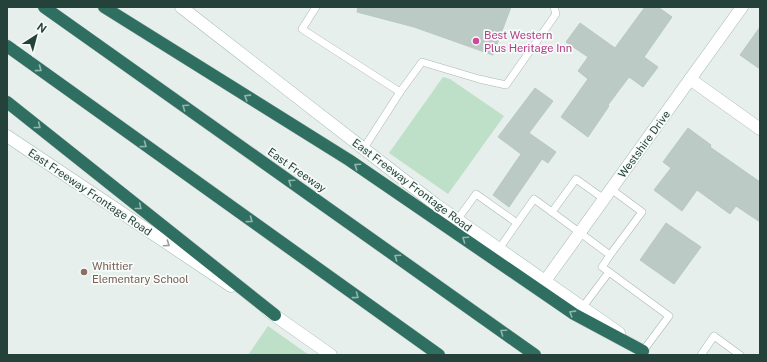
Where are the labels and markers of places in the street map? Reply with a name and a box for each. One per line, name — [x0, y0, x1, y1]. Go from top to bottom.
place label: Best Western Plus Heritage Inn — [484, 29, 572, 54]
marker: Best Western Plus Heritage Inn — [471, 36, 481, 46]
place label: Whittier Elementary School — [92, 260, 189, 285]
marker: Whittier Elementary School — [79, 267, 89, 277]

